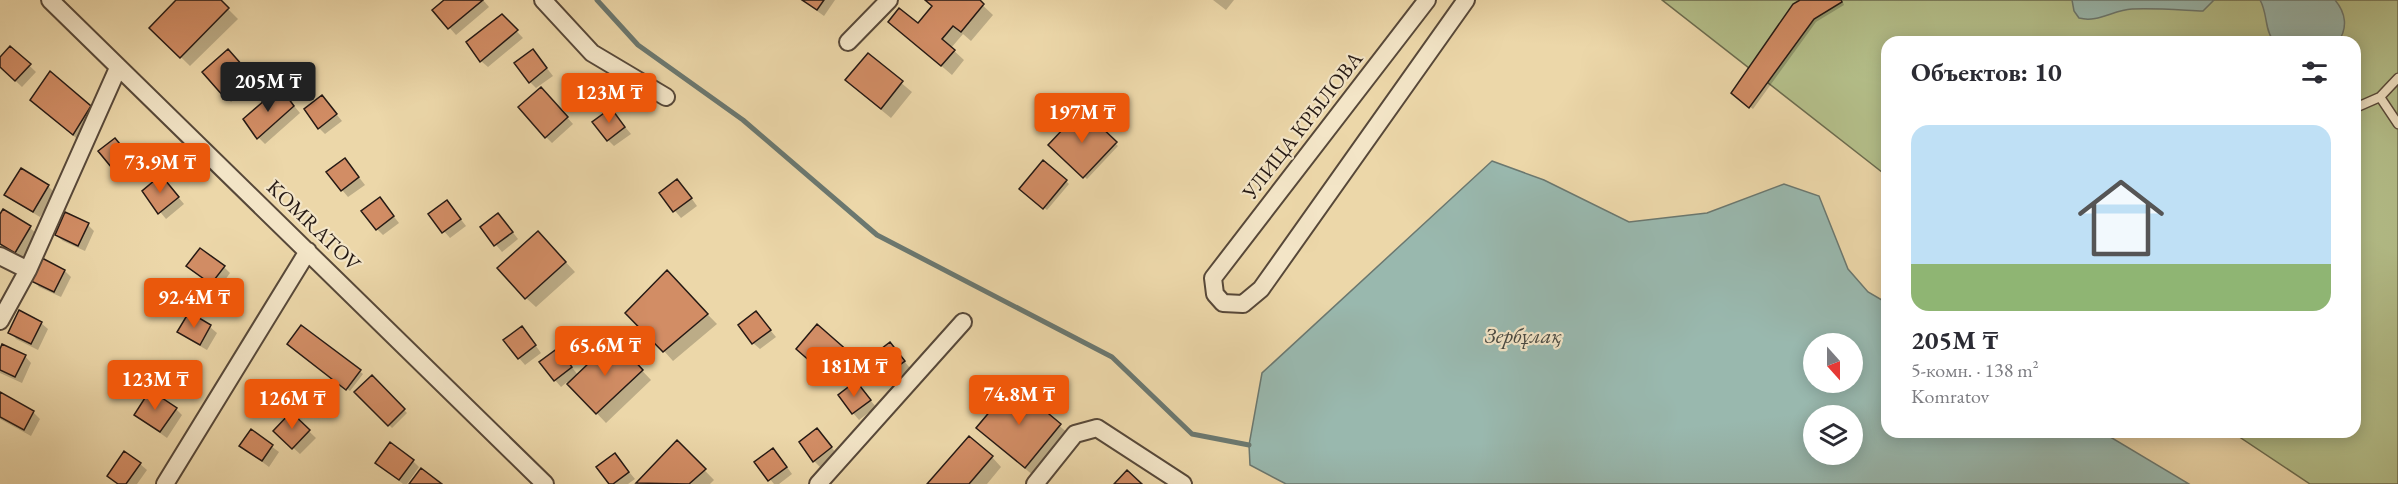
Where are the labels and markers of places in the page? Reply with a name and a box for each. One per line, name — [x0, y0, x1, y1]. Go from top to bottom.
pin: 205M ₸ — [219, 62, 317, 113]
pin: 123M ₸ — [560, 73, 658, 124]
pin: 197M ₸ — [1033, 93, 1131, 144]
pin: 73.9M ₸ — [105, 143, 215, 194]
pin: 92.4M ₸ — [139, 278, 249, 329]
pin: 65.6M ₸ — [550, 326, 660, 377]
pin: 181M ₸ — [805, 347, 903, 398]
pin: 123M ₸ — [106, 360, 204, 411]
pin: 74.8M ₸ — [964, 375, 1074, 426]
pin: 126M ₸ — [243, 379, 341, 430]

